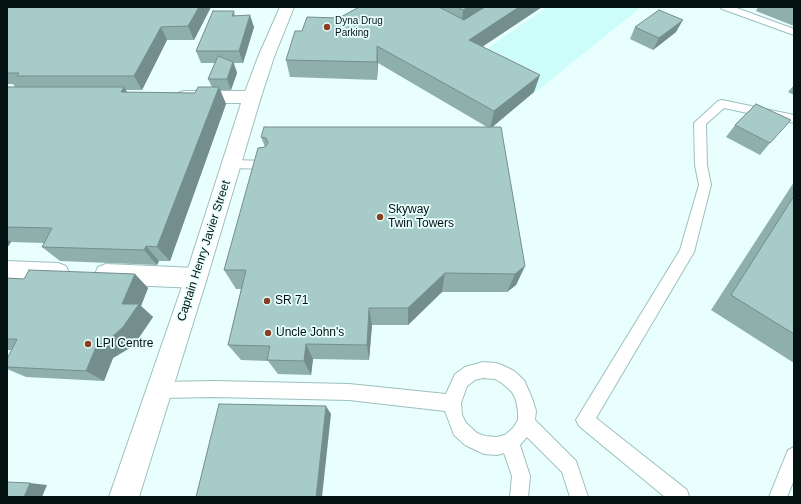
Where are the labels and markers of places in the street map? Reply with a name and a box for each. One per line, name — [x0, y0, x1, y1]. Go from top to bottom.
place label: Dyna Drug Parking — [335, 15, 383, 38]
marker: Dyna Drug Parking — [322, 22, 332, 32]
place label: Skyway Twin Towers — [388, 203, 454, 231]
marker: Skyway Twin Towers — [375, 212, 385, 222]
place label: SR 71 — [275, 294, 308, 308]
marker: SR 71 — [262, 296, 272, 306]
place label: Uncle John's — [276, 326, 344, 340]
marker: Uncle John's — [263, 328, 273, 338]
place label: LPI Centre — [96, 337, 153, 351]
marker: LPI Centre — [83, 339, 93, 349]

